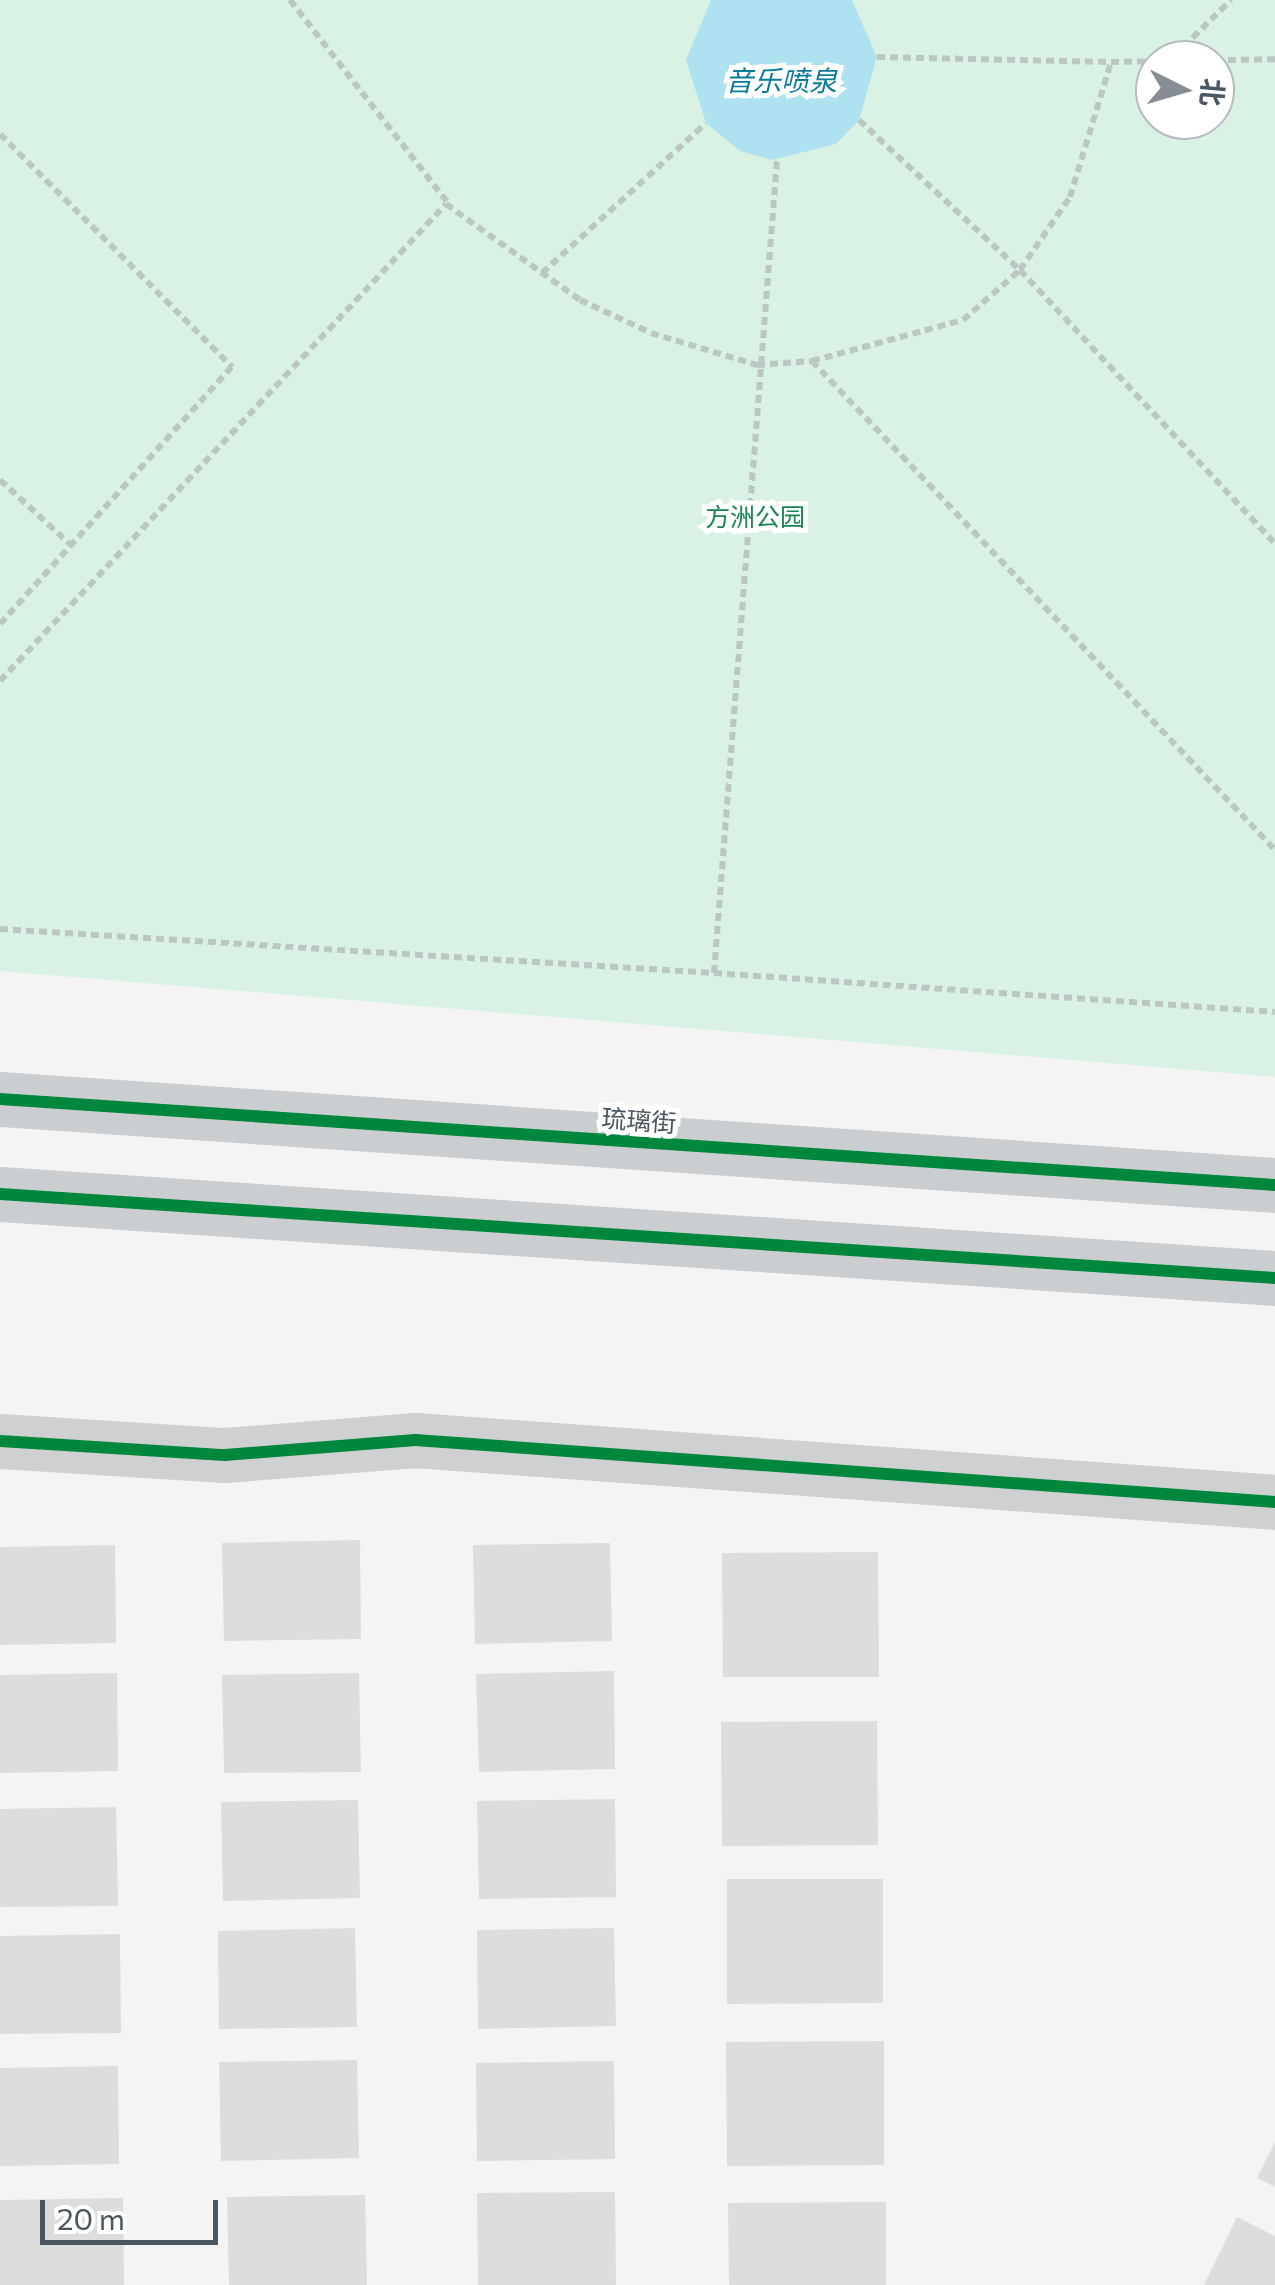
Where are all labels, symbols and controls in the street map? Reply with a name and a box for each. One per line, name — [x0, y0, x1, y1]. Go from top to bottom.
north arrow — [1135, 40, 1235, 140]
water label: 音乐喷泉 — [725, 63, 837, 97]
text: 北 — [1195, 77, 1231, 108]
park label: 方洲公园 — [705, 501, 805, 531]
street label: 琉璃街 — [601, 1102, 677, 1138]
scale bar — [45, 2180, 222, 2242]
text: 20 m — [57, 2199, 125, 2236]

